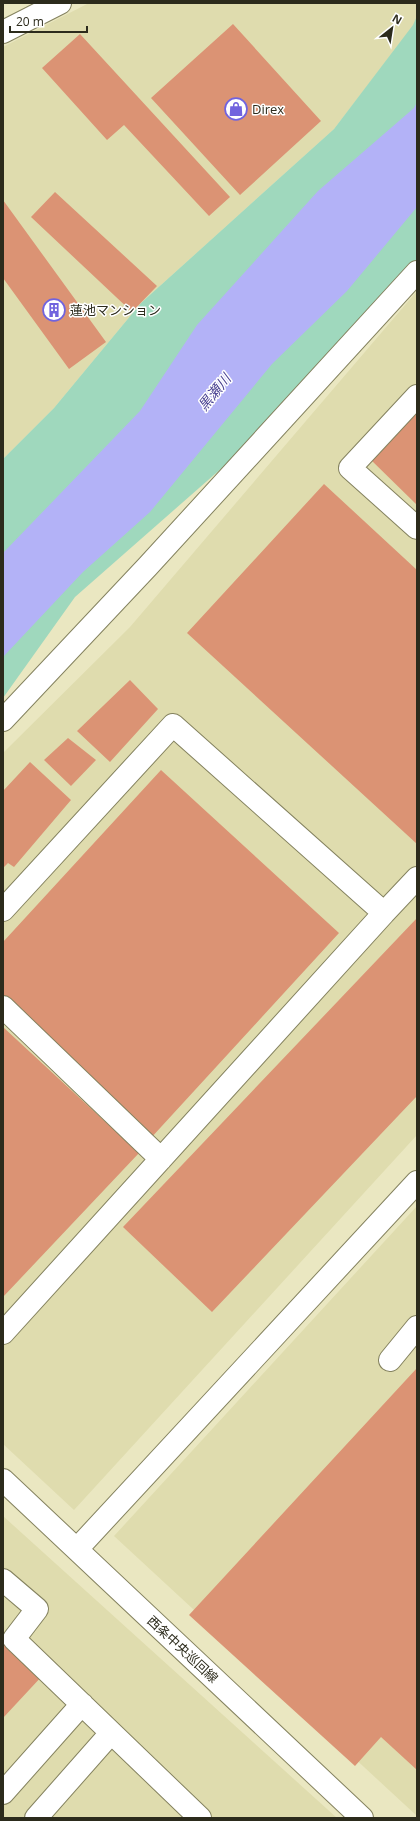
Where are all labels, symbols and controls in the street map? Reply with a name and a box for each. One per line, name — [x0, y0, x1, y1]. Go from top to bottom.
scale bar — [10, 8, 87, 34]
north arrow — [372, 8, 412, 48]
text: N — [390, 10, 405, 28]
text: 20 m — [16, 13, 44, 30]
shop icon: Direx — [223, 96, 249, 122]
place label: Direx — [252, 100, 284, 118]
building icon: 蓮池マンション — [41, 297, 67, 323]
place label: 蓮池マンション — [70, 301, 161, 319]
water label: 黒瀬川 — [193, 368, 236, 414]
street label: 西条中央巡回線 — [144, 1611, 222, 1687]

